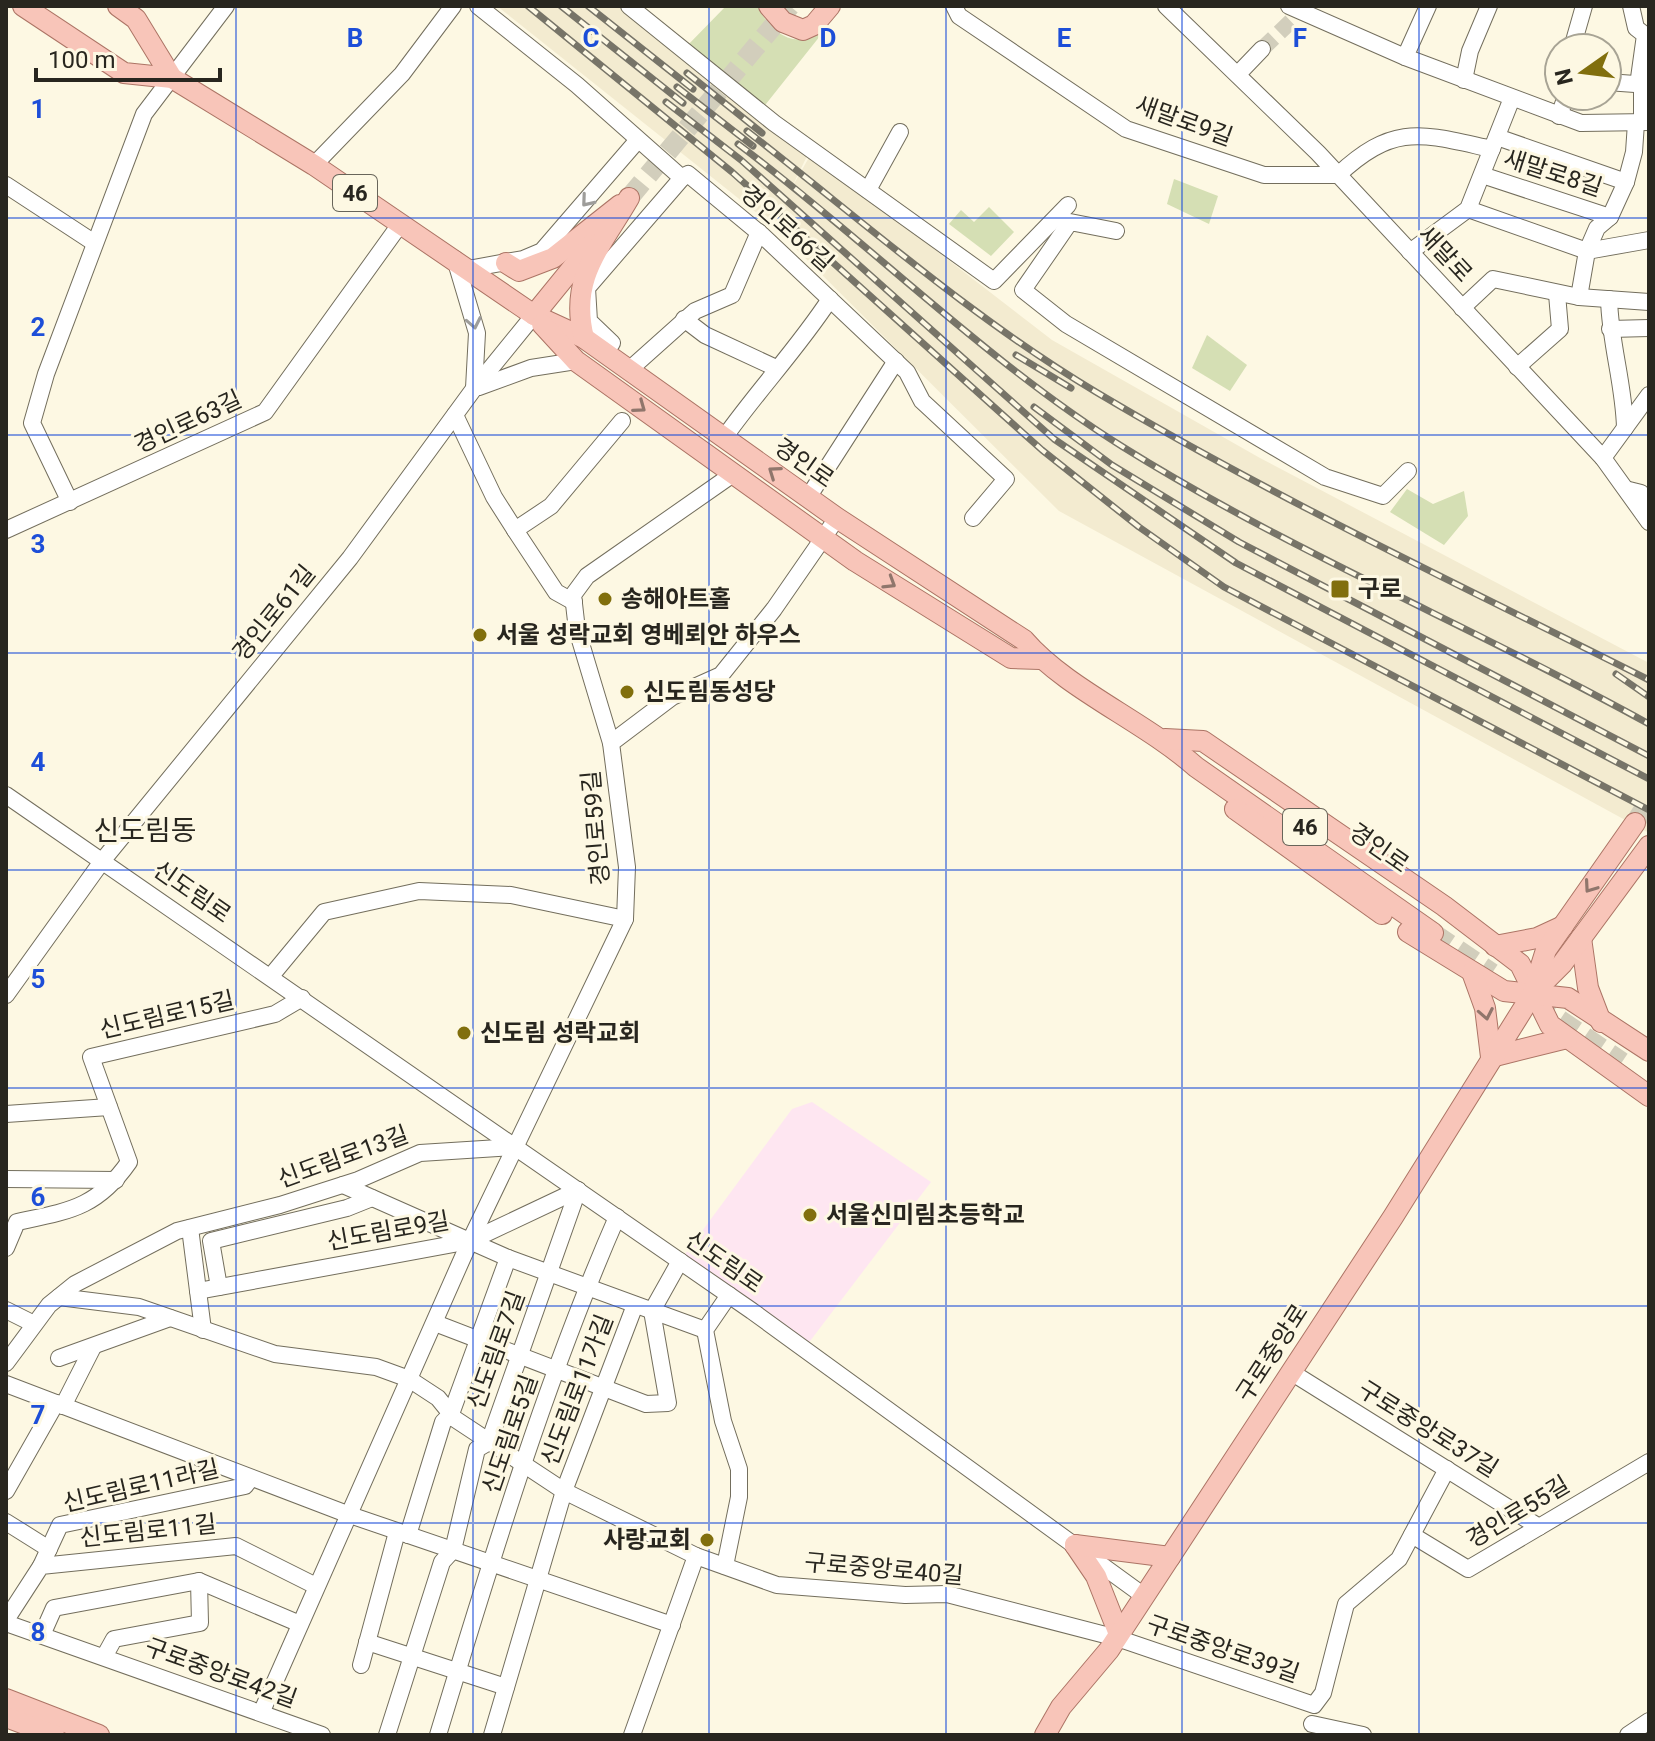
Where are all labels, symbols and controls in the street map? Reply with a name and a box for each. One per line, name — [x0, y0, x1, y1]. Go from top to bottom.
text: B — [347, 23, 363, 53]
text: C — [582, 23, 600, 53]
text: D — [820, 23, 836, 53]
text: E — [1057, 23, 1072, 53]
text: F — [1293, 23, 1307, 53]
scale bar — [36, 32, 220, 82]
north arrow — [1543, 32, 1623, 112]
text: 100 m — [48, 46, 115, 74]
text: N — [1550, 66, 1578, 87]
street label: 새말로9길 — [1131, 90, 1237, 152]
text: 1 — [31, 94, 45, 124]
street label: 새말로8길 — [1500, 144, 1606, 202]
road number: 46 — [333, 175, 377, 211]
street label: 경인로66길 — [735, 179, 839, 277]
one-way arrow — [582, 192, 597, 206]
street label: 새말로 — [1412, 220, 1478, 288]
text: 2 — [31, 312, 45, 342]
one-way arrow — [465, 316, 482, 329]
street label: 경인로63길 — [130, 385, 246, 459]
one-way arrow — [631, 397, 645, 412]
street label: 경인로 — [769, 433, 839, 493]
one-way arrow — [769, 467, 783, 482]
text: 3 — [31, 529, 45, 559]
street label: 경인로61길 — [227, 559, 321, 667]
one-way arrow — [881, 573, 896, 588]
place label: 구로 — [1358, 575, 1402, 603]
marker: 구로 — [1329, 578, 1351, 600]
place label: 송해아트홀 — [621, 585, 731, 613]
marker: 송해아트홀 — [596, 590, 614, 608]
place label: 서울 성락교회 영베뢰안 하우스 — [496, 621, 801, 649]
marker: 서울 성락교회 영베뢰안 하우스 — [471, 626, 489, 644]
place label: 신도림동성당 — [643, 678, 775, 706]
marker: 신도림동성당 — [618, 683, 636, 701]
text: 4 — [31, 747, 46, 777]
street label: 경인로59길 — [577, 769, 615, 887]
road number: 46 — [1283, 809, 1327, 845]
district label: 신도림동 — [93, 814, 197, 847]
street label: 경인로 — [1344, 818, 1414, 878]
street label: 신도림로 — [148, 855, 236, 929]
one-way arrow — [1585, 878, 1600, 892]
text: 5 — [31, 964, 45, 994]
street label: 신도림로15길 — [97, 986, 237, 1044]
one-way arrow — [1476, 1007, 1493, 1021]
place label: 신도림 성락교회 — [480, 1019, 641, 1047]
marker: 신도림 성락교회 — [455, 1024, 473, 1042]
street label: 신도림로13길 — [274, 1120, 412, 1194]
text: 6 — [31, 1182, 46, 1212]
place label: 서울신미림초등학교 — [826, 1201, 1025, 1229]
street label: 신도림로9길 — [325, 1206, 451, 1256]
marker: 서울신미림초등학교 — [801, 1206, 819, 1224]
street label: 신도림로 — [680, 1225, 768, 1299]
street label: 신도림로7길 — [462, 1287, 530, 1413]
street label: 구로중앙로 — [1230, 1299, 1314, 1407]
street label: 신도림로11가길 — [535, 1311, 619, 1469]
street label: 신도림로5길 — [477, 1371, 543, 1497]
street label: 구로중앙로37길 — [1353, 1375, 1503, 1483]
text: 7 — [31, 1400, 45, 1430]
street label: 신도림로11라길 — [60, 1454, 222, 1518]
street label: 경인로55길 — [1461, 1470, 1575, 1554]
street label: 신도림로11길 — [78, 1510, 218, 1552]
place label: 사랑교회 — [603, 1526, 691, 1554]
marker: 사랑교회 — [698, 1531, 716, 1549]
street label: 구로중앙로40길 — [803, 1548, 965, 1590]
street label: 구로중앙로39길 — [1143, 1610, 1303, 1688]
text: 8 — [31, 1617, 45, 1647]
street label: 구로중앙로42길 — [141, 1633, 301, 1713]

